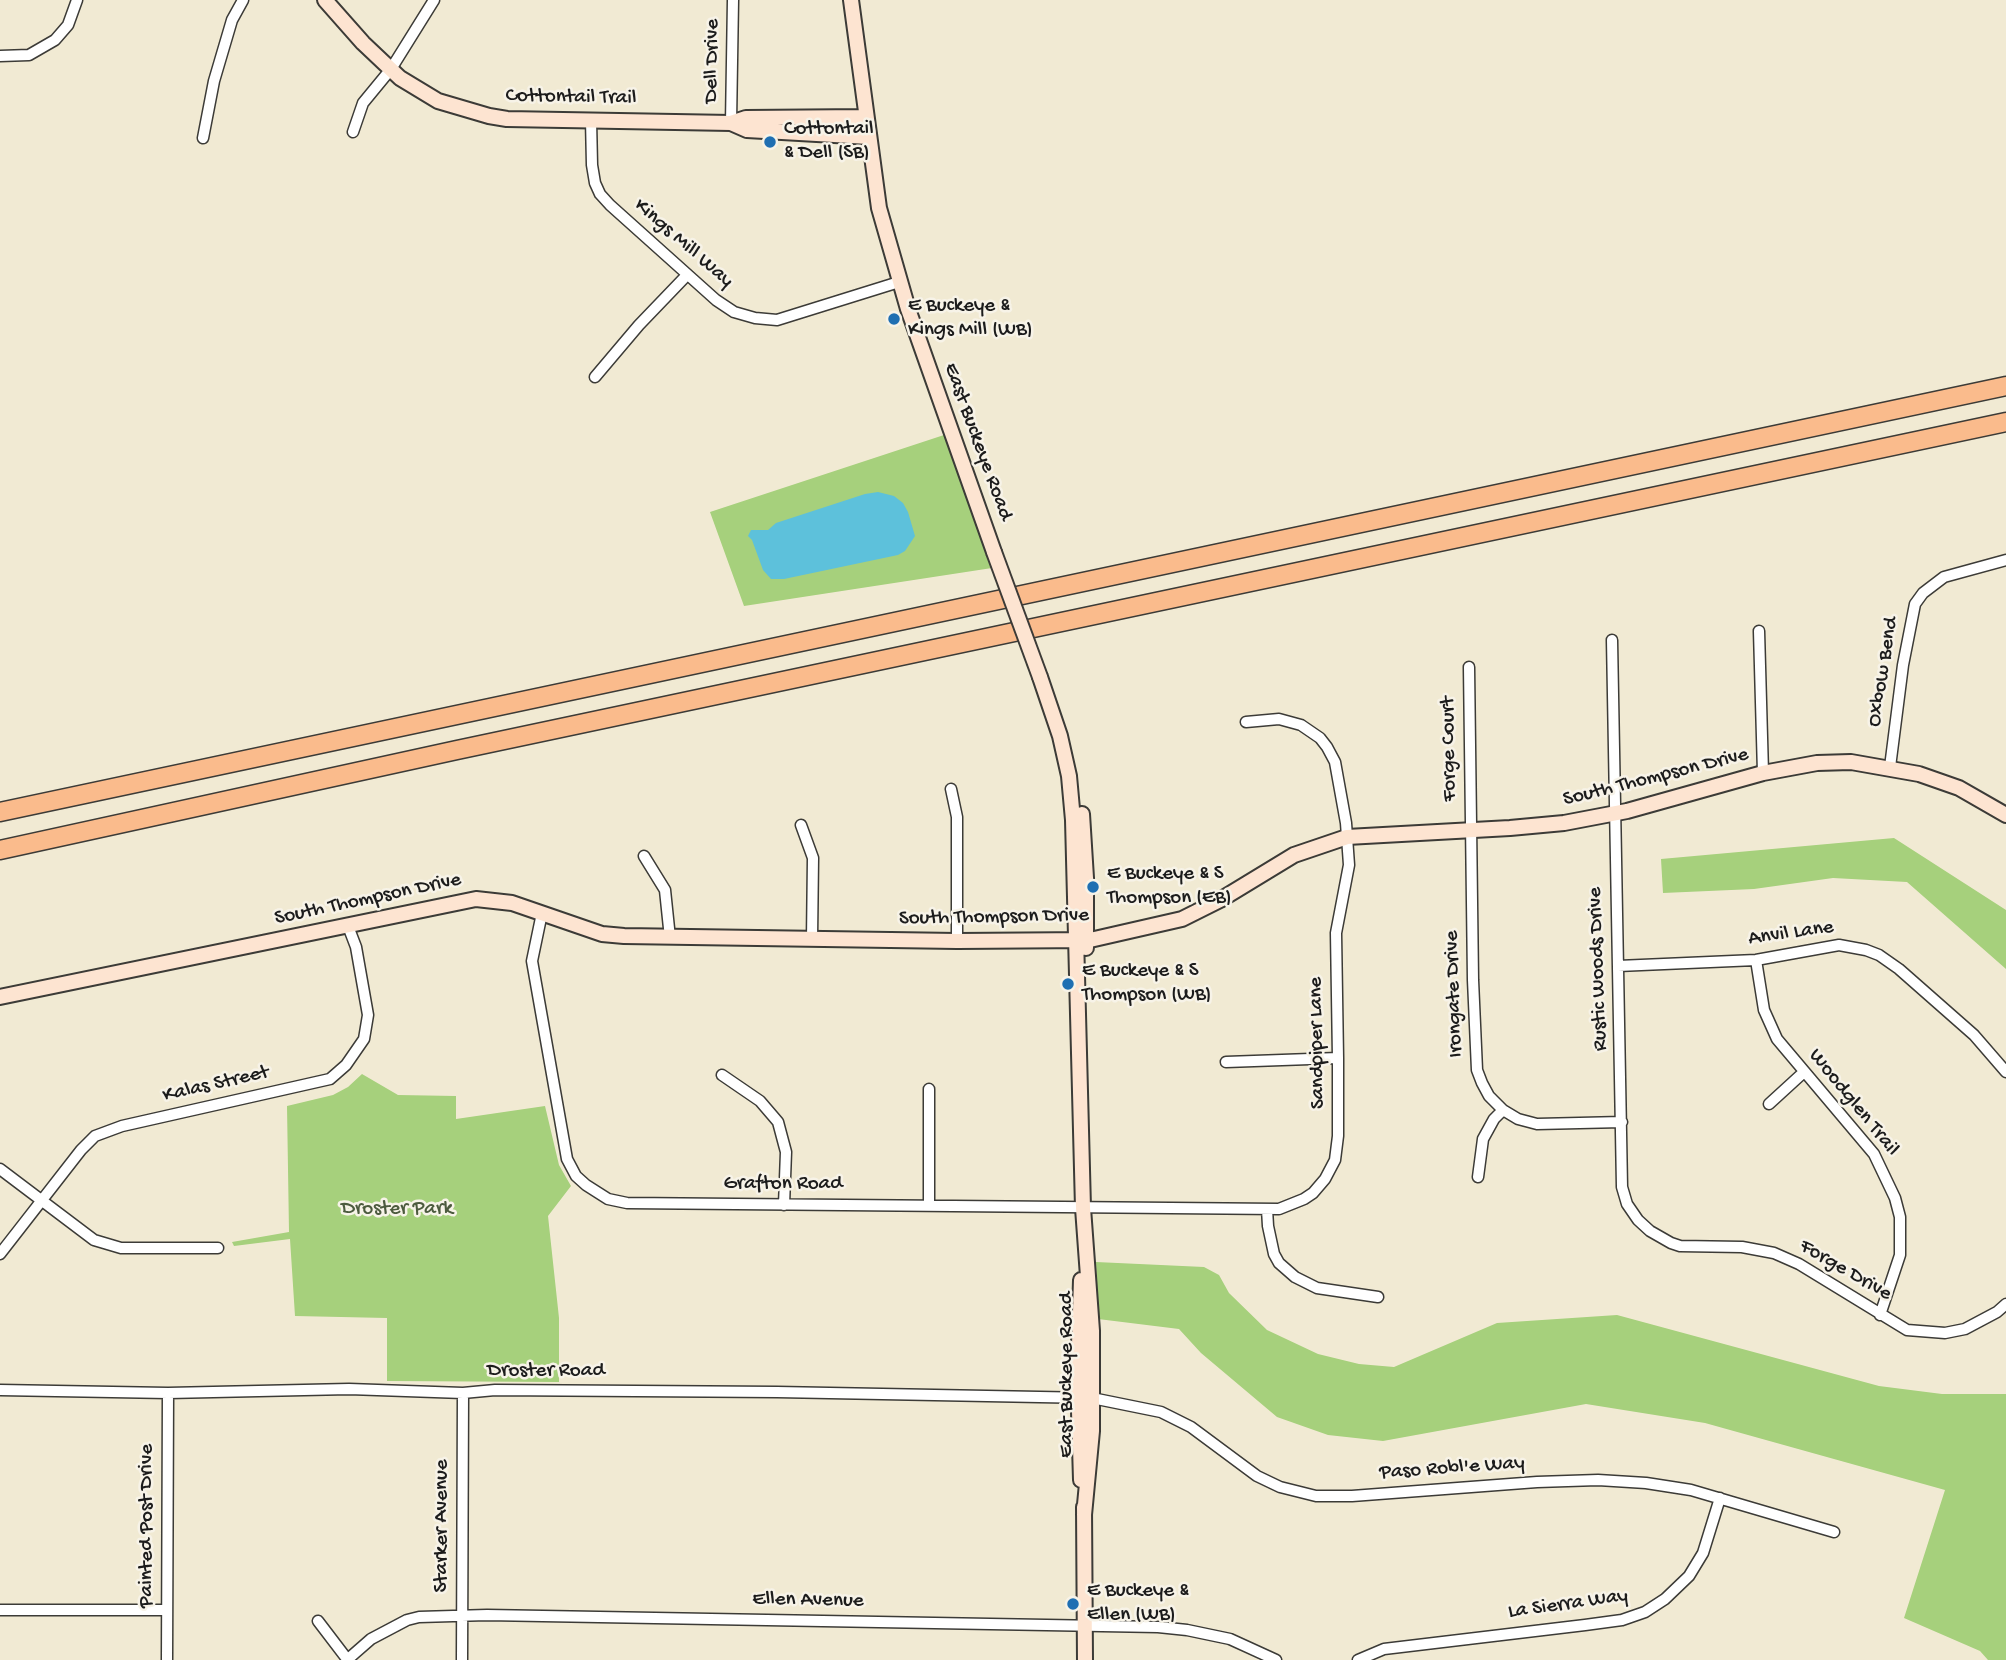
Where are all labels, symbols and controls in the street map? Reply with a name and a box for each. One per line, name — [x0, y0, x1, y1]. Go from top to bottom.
street label: Dell Drive — [700, 19, 726, 103]
street label: Cottontail Trail — [505, 84, 637, 112]
place label: Cottontail & Dell (SB) — [784, 117, 874, 167]
marker: Cottontail & Dell (SB) — [762, 134, 778, 150]
street label: Kings Mill Way — [628, 194, 738, 294]
place label: E Buckeye & Kings Mill (WB) — [908, 294, 1033, 344]
marker: E Buckeye & Kings Mill (WB) — [886, 311, 902, 327]
street label: East Buckeye Road — [937, 360, 1017, 524]
street label: Oxbow Bend — [1863, 615, 1905, 729]
street label: Forge Court — [1436, 696, 1464, 802]
street label: South Thompson Drive — [1561, 743, 1751, 813]
place label: E Buckeye & S Thompson (EB) — [1107, 862, 1232, 912]
street label: South Thompson Drive — [272, 868, 464, 932]
marker: E Buckeye & S Thompson (EB) — [1085, 879, 1101, 895]
street label: Rustic Woods Drive — [1584, 886, 1614, 1052]
street label: South Thompson Drive — [899, 904, 1089, 932]
street label: Anvil Lane — [1747, 916, 1835, 952]
street label: Irongate Drive — [1440, 930, 1470, 1058]
place label: E Buckeye & S Thompson (WB) — [1082, 959, 1212, 1009]
marker: E Buckeye & S Thompson (WB) — [1060, 976, 1076, 992]
street label: Sandpiper Lane — [1304, 977, 1332, 1109]
street label: Woodglen Trail — [1802, 1044, 1904, 1162]
street label: Kalas Street — [160, 1061, 272, 1109]
street label: Grafton Road — [723, 1172, 843, 1198]
park label: Droster Park — [341, 1197, 453, 1223]
street label: Forge Drive — [1794, 1234, 1896, 1308]
street label: East Buckeye Road — [1055, 1292, 1081, 1458]
street label: Droster Road — [487, 1359, 605, 1385]
street label: Painted Post Drive — [135, 1444, 161, 1608]
street label: Paso Robl'e Way — [1379, 1451, 1525, 1487]
street label: Starker Avenue — [430, 1459, 456, 1593]
place label: E Buckeye & Ellen (WB) — [1087, 1579, 1189, 1629]
street label: La Sierra Way — [1506, 1584, 1630, 1626]
street label: Ellen Avenue — [752, 1587, 864, 1615]
marker: E Buckeye & Ellen (WB) — [1065, 1596, 1081, 1612]

